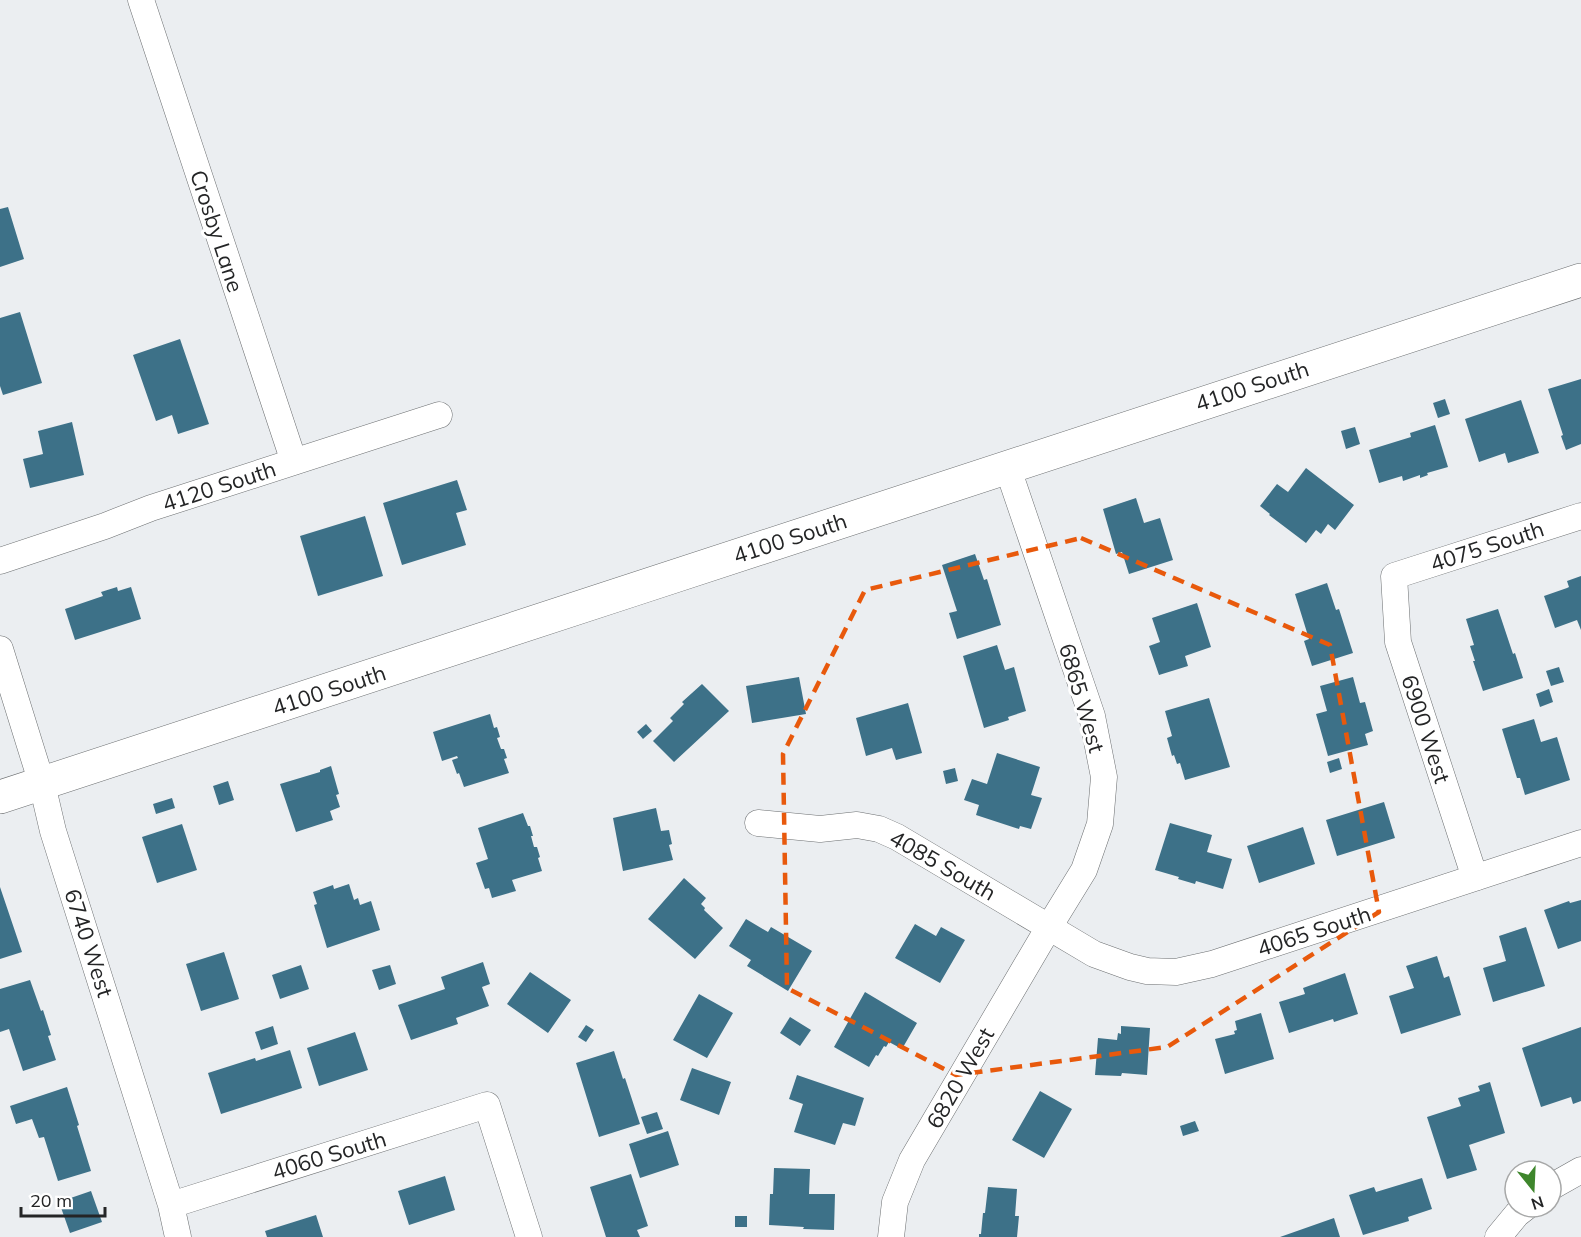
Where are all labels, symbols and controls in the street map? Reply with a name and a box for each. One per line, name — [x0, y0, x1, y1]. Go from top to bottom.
street label: Crosby Lane — [184, 166, 250, 296]
street label: 4100 South — [1192, 354, 1312, 418]
street label: 4120 South — [159, 454, 279, 518]
street label: 4100 South — [730, 506, 850, 570]
street label: 4075 South — [1427, 514, 1547, 578]
street label: 6865 West — [1053, 640, 1111, 756]
street label: 4100 South — [269, 658, 389, 722]
street label: 6900 West — [1395, 671, 1457, 787]
street label: 4085 South — [885, 823, 1001, 907]
street label: 6740 West — [58, 885, 120, 1001]
street label: 4065 South — [1254, 899, 1374, 963]
street label: 6820 West — [920, 1022, 1000, 1134]
street label: 4060 South — [268, 1124, 390, 1186]
north arrow — [1503, 1159, 1563, 1219]
scale bar — [21, 1180, 105, 1218]
text: 20 m — [30, 1189, 72, 1212]
text: N — [1529, 1192, 1546, 1215]

